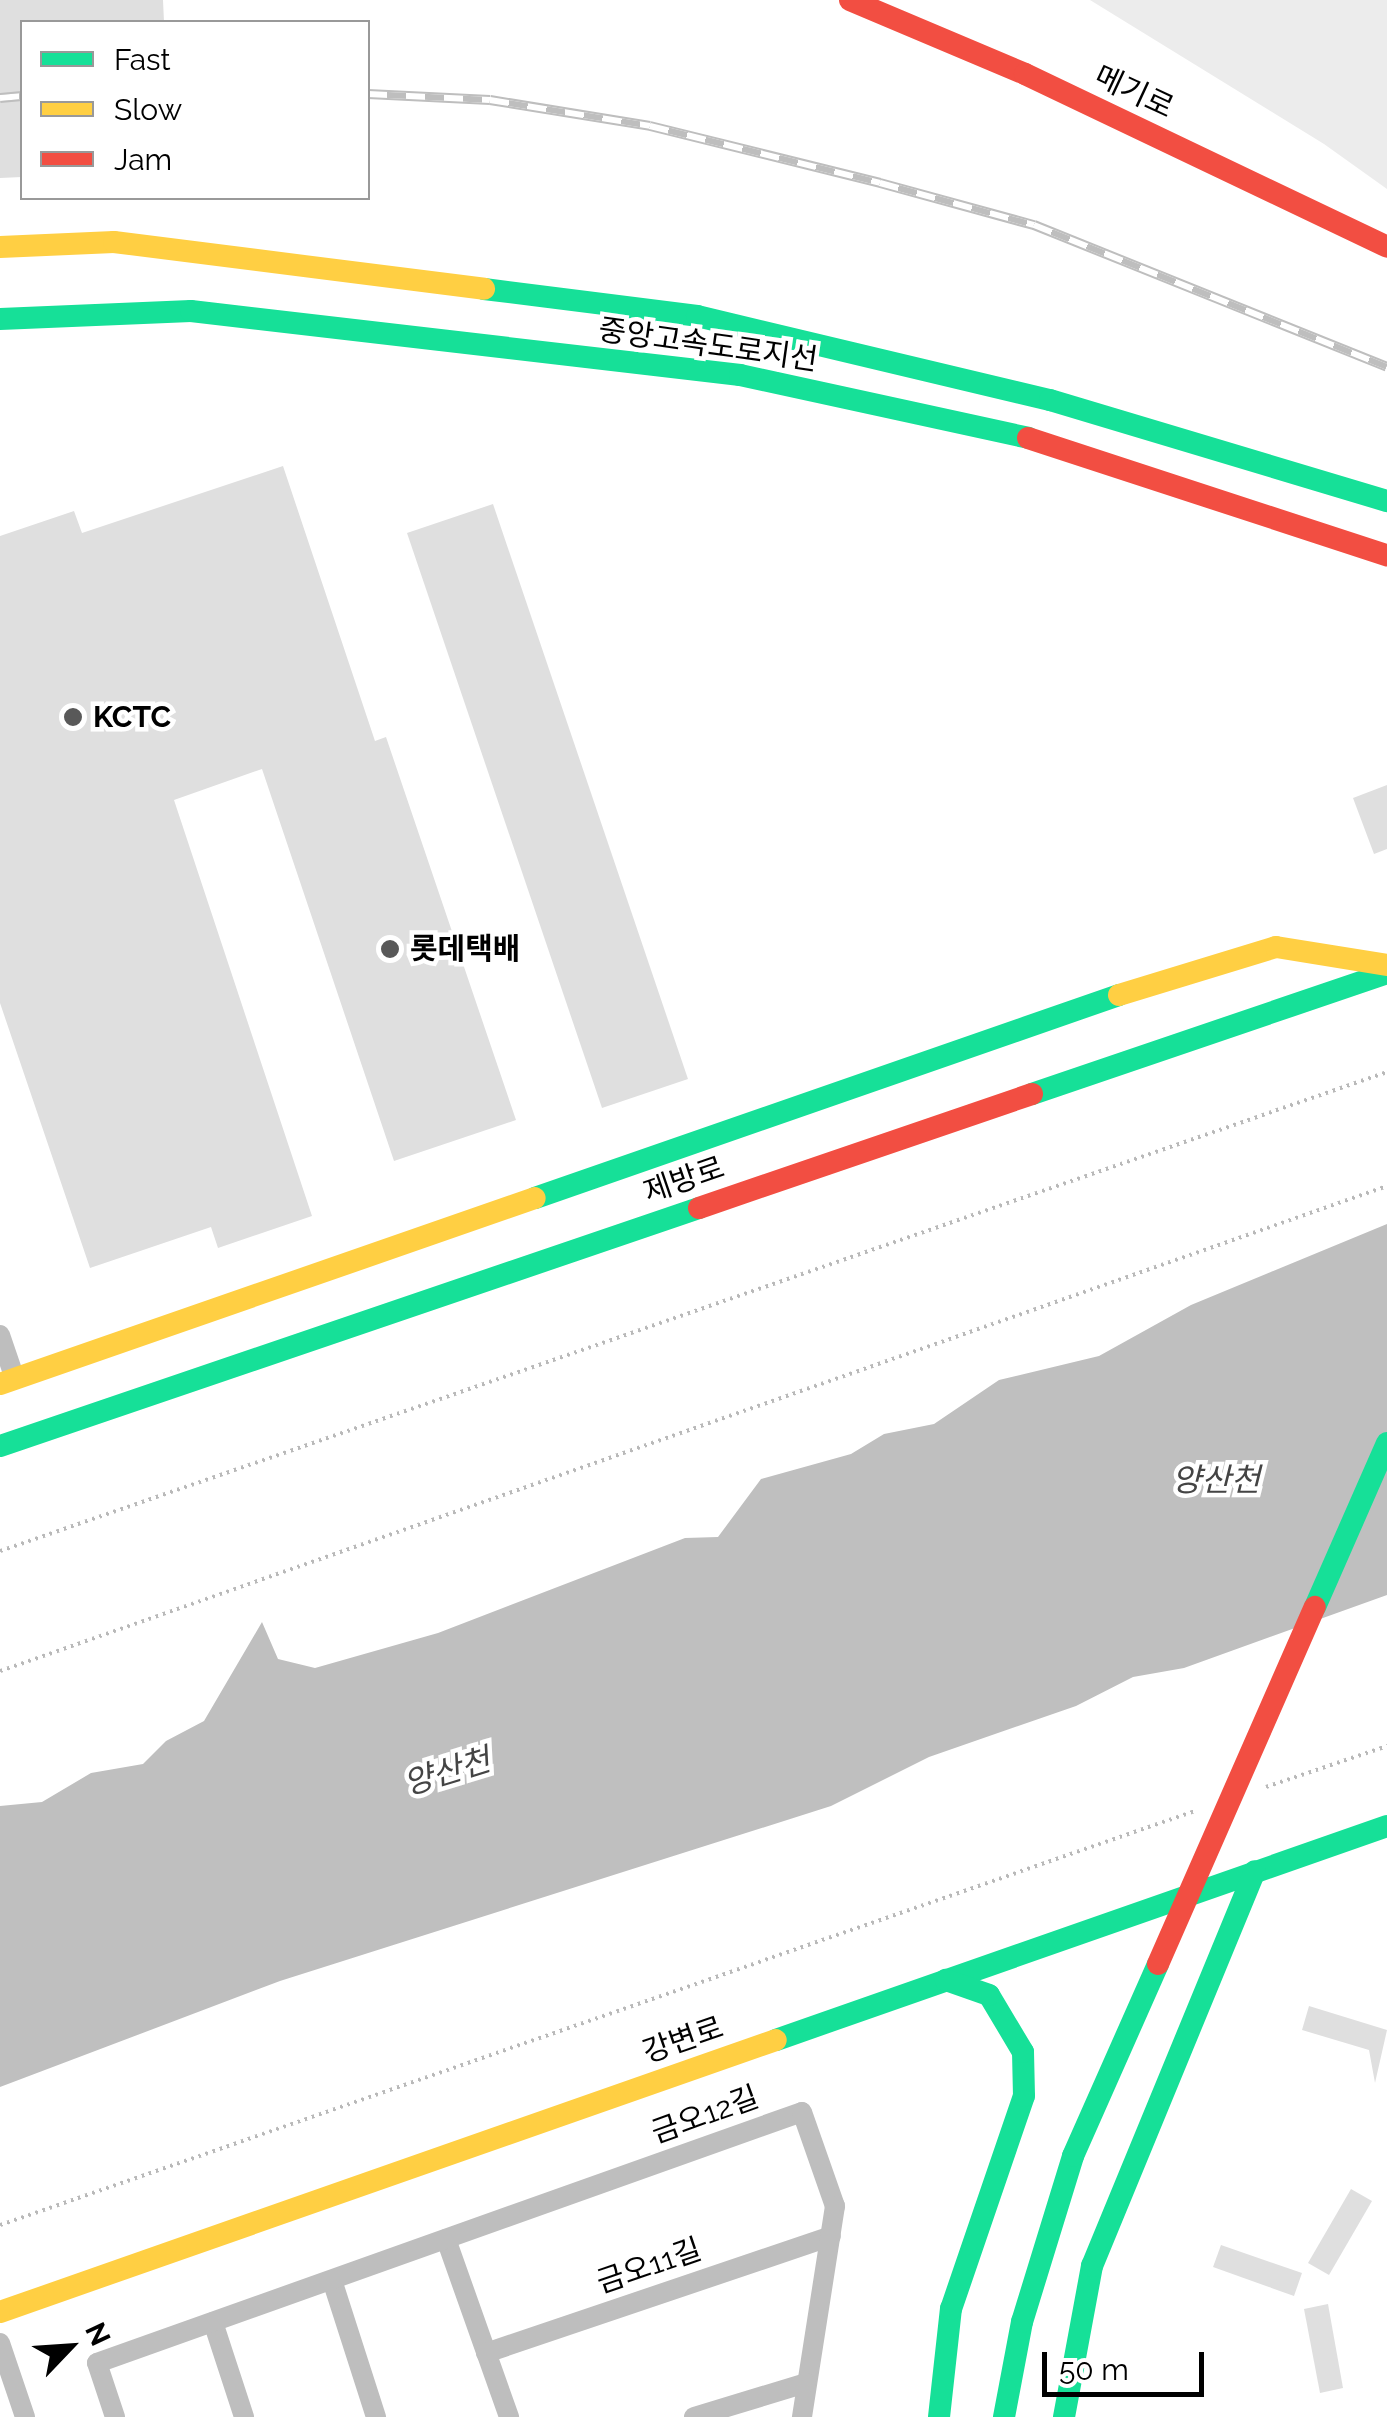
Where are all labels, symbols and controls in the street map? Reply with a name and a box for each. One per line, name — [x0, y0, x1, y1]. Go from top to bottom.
legend — [20, 20, 370, 200]
text: Fast — [114, 42, 171, 77]
street label: 메기로 — [1089, 58, 1179, 126]
text: Slow — [114, 92, 182, 127]
text: Jam — [114, 142, 172, 177]
street label: 중앙고속도로지선 — [596, 312, 820, 378]
place label: KCTC — [93, 699, 171, 735]
marker: KCTC — [62, 706, 84, 728]
place label: 롯데택배 — [410, 931, 520, 967]
marker: 롯데택배 — [379, 938, 401, 960]
street label: 제방로 — [639, 1150, 729, 1210]
water label: 양산천 — [1172, 1461, 1260, 1499]
water label: 양산천 — [399, 1741, 495, 1803]
street label: 강변로 — [638, 2010, 728, 2070]
street label: 금오12길 — [647, 2079, 763, 2151]
street label: 금오11길 — [592, 2231, 706, 2301]
north arrow — [20, 2297, 120, 2397]
text: N — [78, 2317, 117, 2351]
scale bar — [1047, 2332, 1210, 2394]
text: 50 m — [1059, 2352, 1129, 2387]

